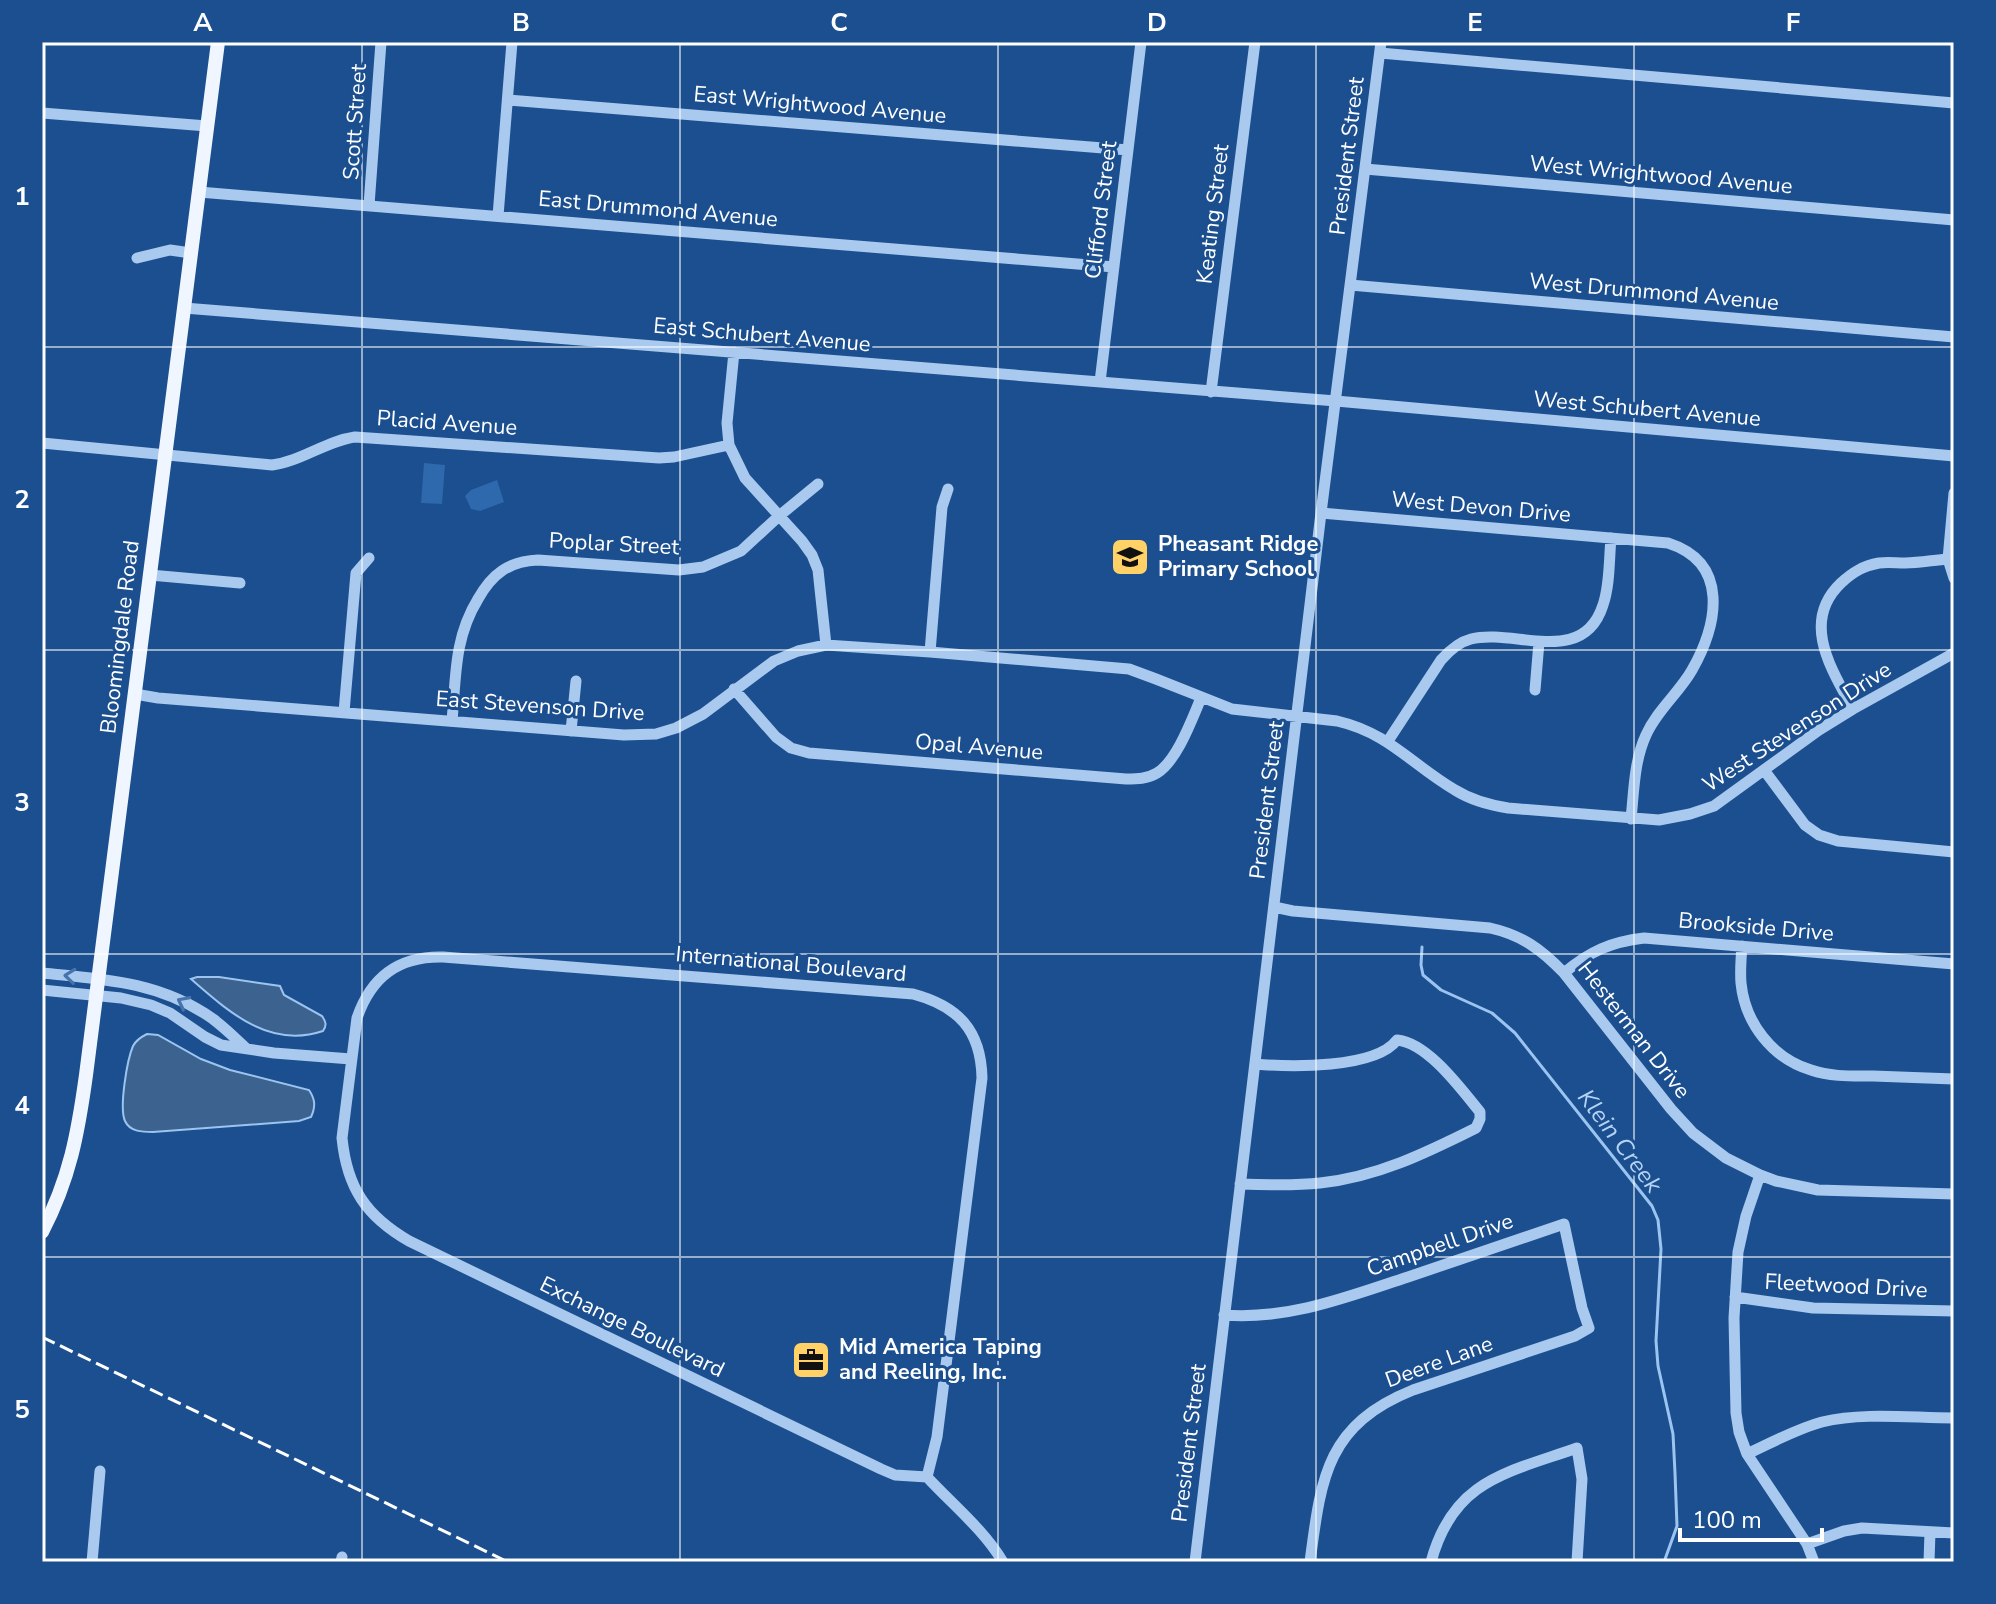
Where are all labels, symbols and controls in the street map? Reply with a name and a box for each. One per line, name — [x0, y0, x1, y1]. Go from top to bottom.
text: A — [193, 5, 213, 40]
text: B — [512, 5, 530, 40]
text: C — [830, 5, 848, 40]
text: D — [1147, 5, 1167, 40]
text: E — [1467, 5, 1483, 40]
text: F — [1786, 5, 1800, 40]
street label: Scott Street — [336, 63, 374, 181]
street label: President Street — [1322, 75, 1372, 237]
street label: East Wrightwood Avenue — [692, 79, 948, 131]
street label: Clifford Street — [1078, 139, 1124, 281]
street label: Keating Street — [1190, 142, 1237, 286]
street label: West Wrightwood Avenue — [1528, 149, 1794, 201]
text: 1 — [14, 179, 30, 214]
street label: East Drummond Avenue — [537, 184, 779, 234]
street label: West Drummond Avenue — [1528, 266, 1780, 318]
street label: East Schubert Avenue — [652, 311, 872, 359]
street label: West Schubert Avenue — [1532, 384, 1762, 434]
street label: Placid Avenue — [376, 403, 518, 443]
text: 2 — [14, 482, 30, 517]
street label: West Devon Drive — [1390, 484, 1572, 530]
street label: Poplar Street — [548, 526, 680, 562]
place label: Pheasant Ridge Primary School — [1158, 529, 1318, 584]
school or university icon: Pheasant Ridge Primary School — [1109, 536, 1151, 578]
street label: Bloomingdale Road — [93, 539, 147, 735]
street label: West Stevenson Drive — [1697, 655, 1897, 799]
street label: East Stevenson Drive — [435, 684, 645, 728]
street label: President Street — [1242, 719, 1292, 881]
street label: Opal Avenue — [914, 726, 1044, 768]
text: 3 — [14, 785, 30, 820]
street label: Brookside Drive — [1677, 905, 1835, 949]
street label: International Boulevard — [674, 939, 908, 989]
street label: Hesterman Drive — [1571, 955, 1697, 1105]
one-way arrow — [63, 968, 76, 985]
one-way arrow — [176, 997, 191, 1012]
water label: Klein Creek — [1570, 1083, 1670, 1200]
text: 4 — [14, 1088, 30, 1123]
street label: Campbell Drive — [1363, 1206, 1517, 1284]
street label: Fleetwood Drive — [1764, 1267, 1928, 1305]
street label: Exchange Boulevard — [535, 1269, 729, 1385]
street label: Deere Lane — [1381, 1329, 1497, 1395]
place label: Mid America Taping and Reeling, Inc. — [839, 1332, 1042, 1387]
office icon: Mid America Taping and Reeling, Inc. — [790, 1339, 832, 1381]
street label: President Street — [1164, 1362, 1214, 1524]
text: 5 — [14, 1392, 30, 1427]
scale bar — [1680, 1492, 1822, 1542]
text: 100 m — [1692, 1504, 1762, 1536]

